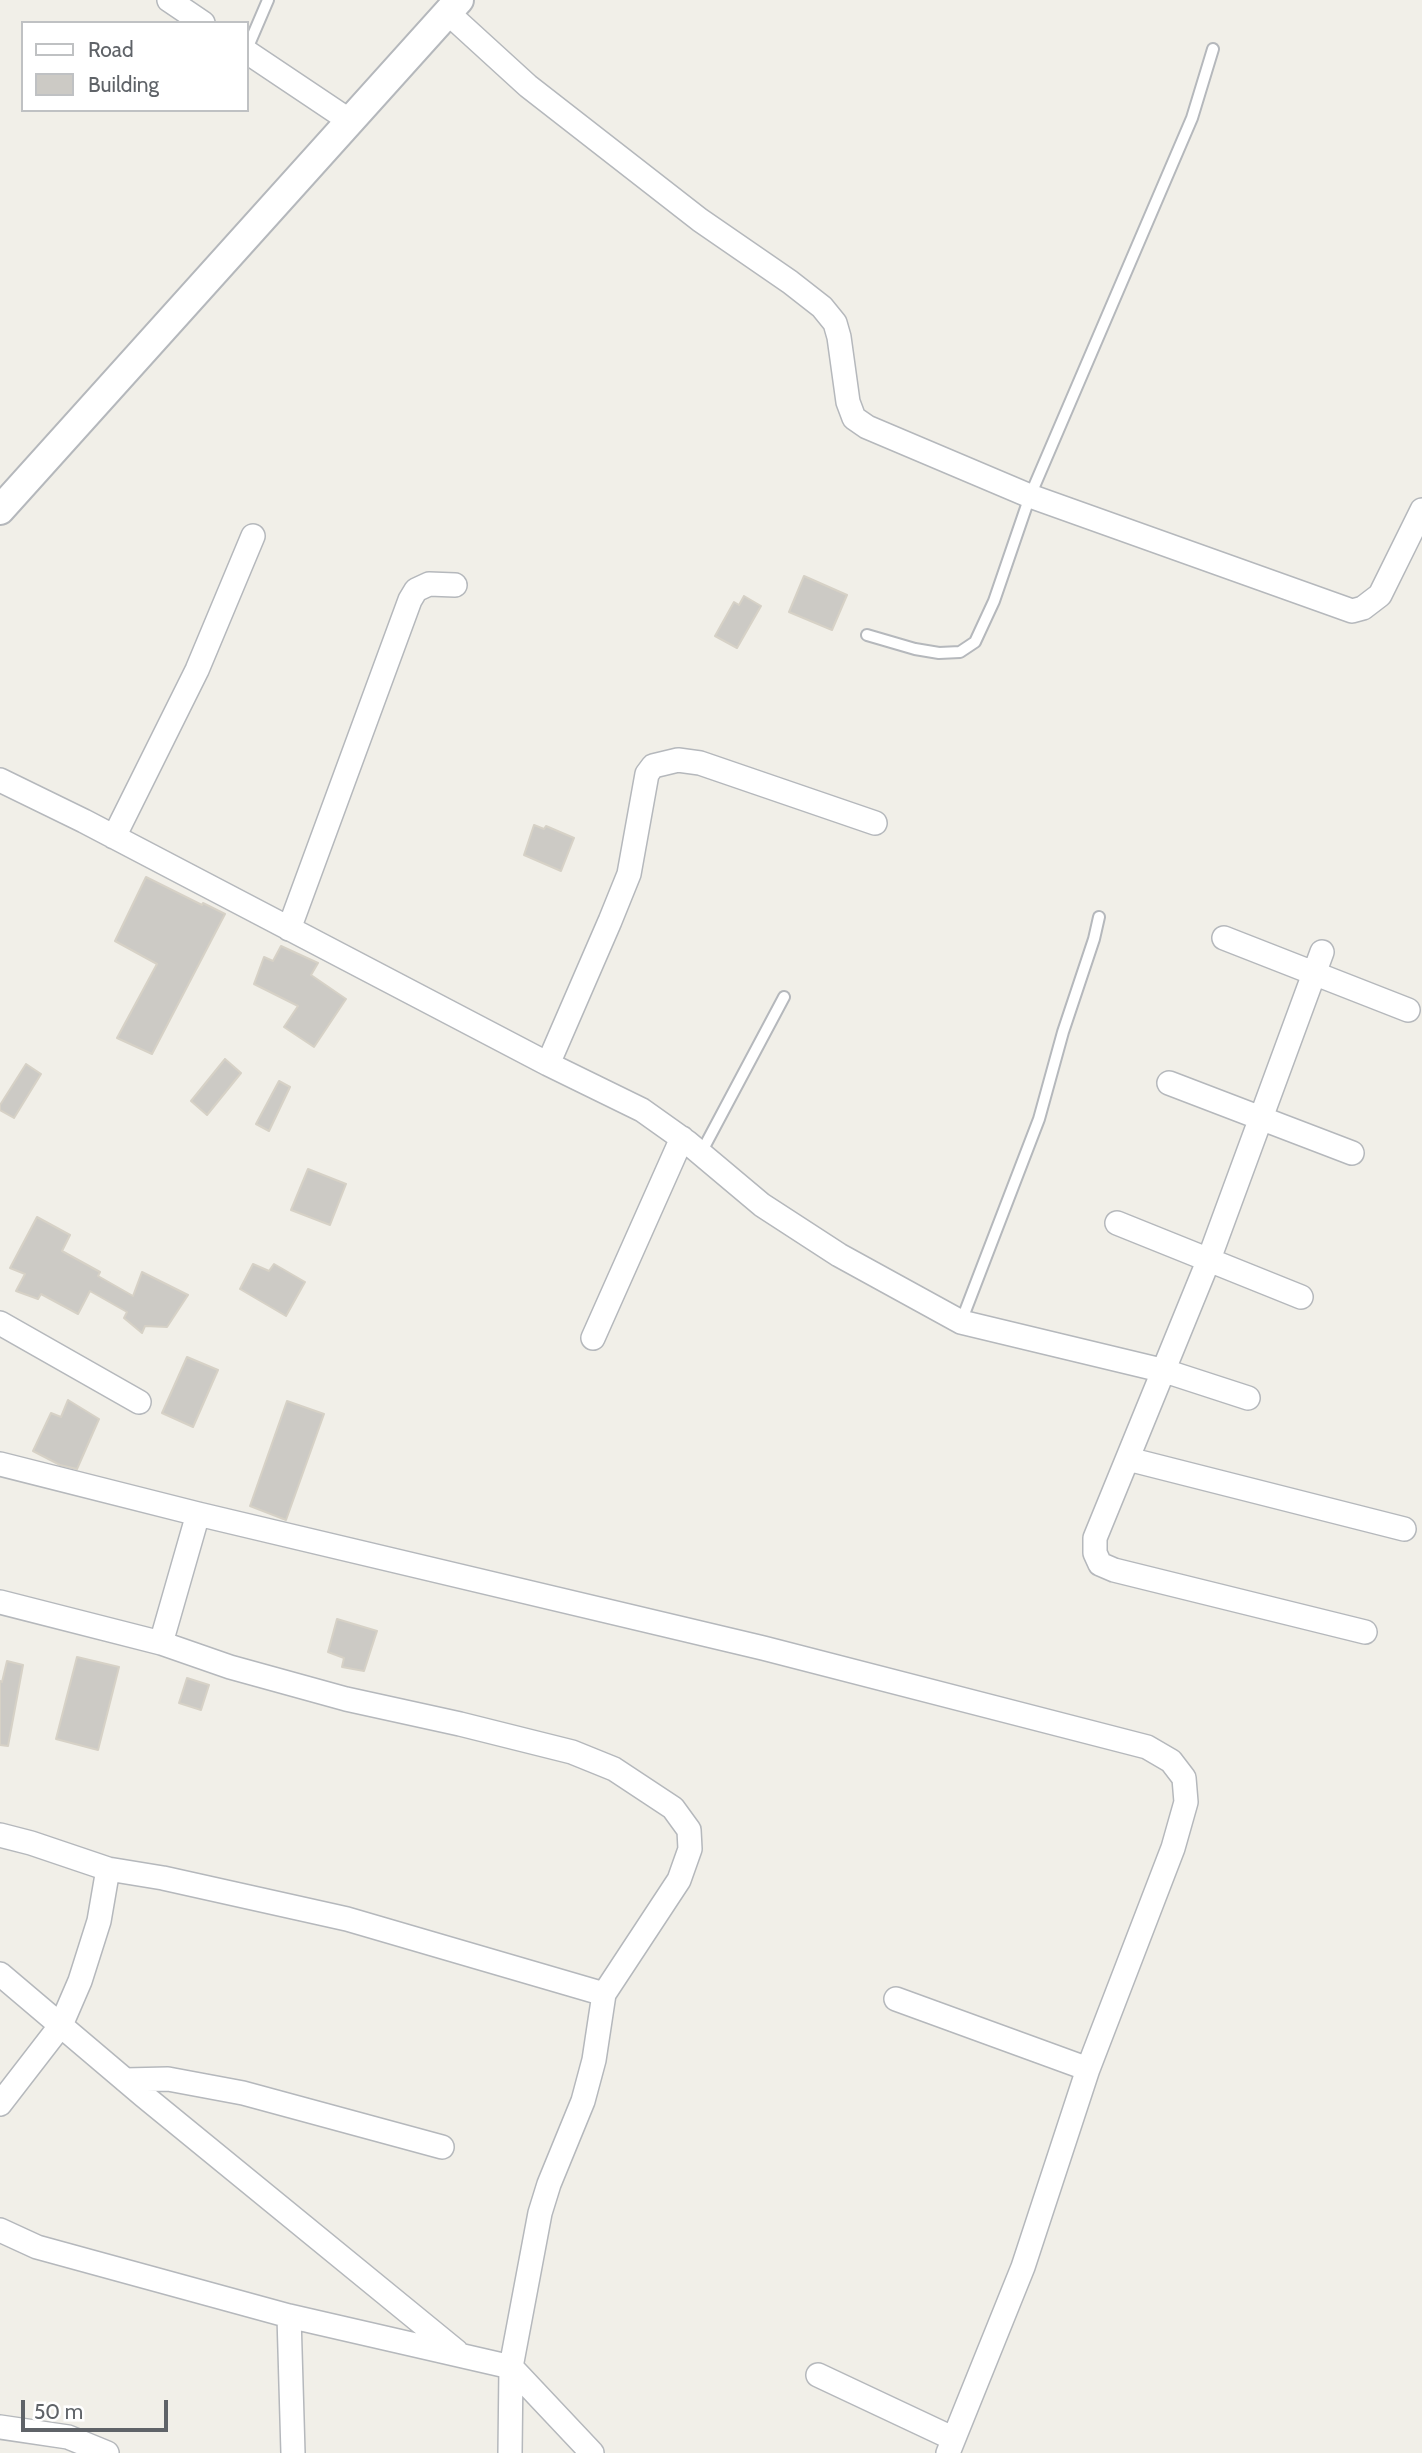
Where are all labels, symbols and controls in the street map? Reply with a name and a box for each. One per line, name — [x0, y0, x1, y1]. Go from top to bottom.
legend — [21, 21, 248, 112]
text: Road — [88, 37, 134, 62]
text: Building — [88, 72, 159, 97]
scale bar — [24, 2386, 172, 2430]
text: 50 m — [34, 2399, 83, 2424]

